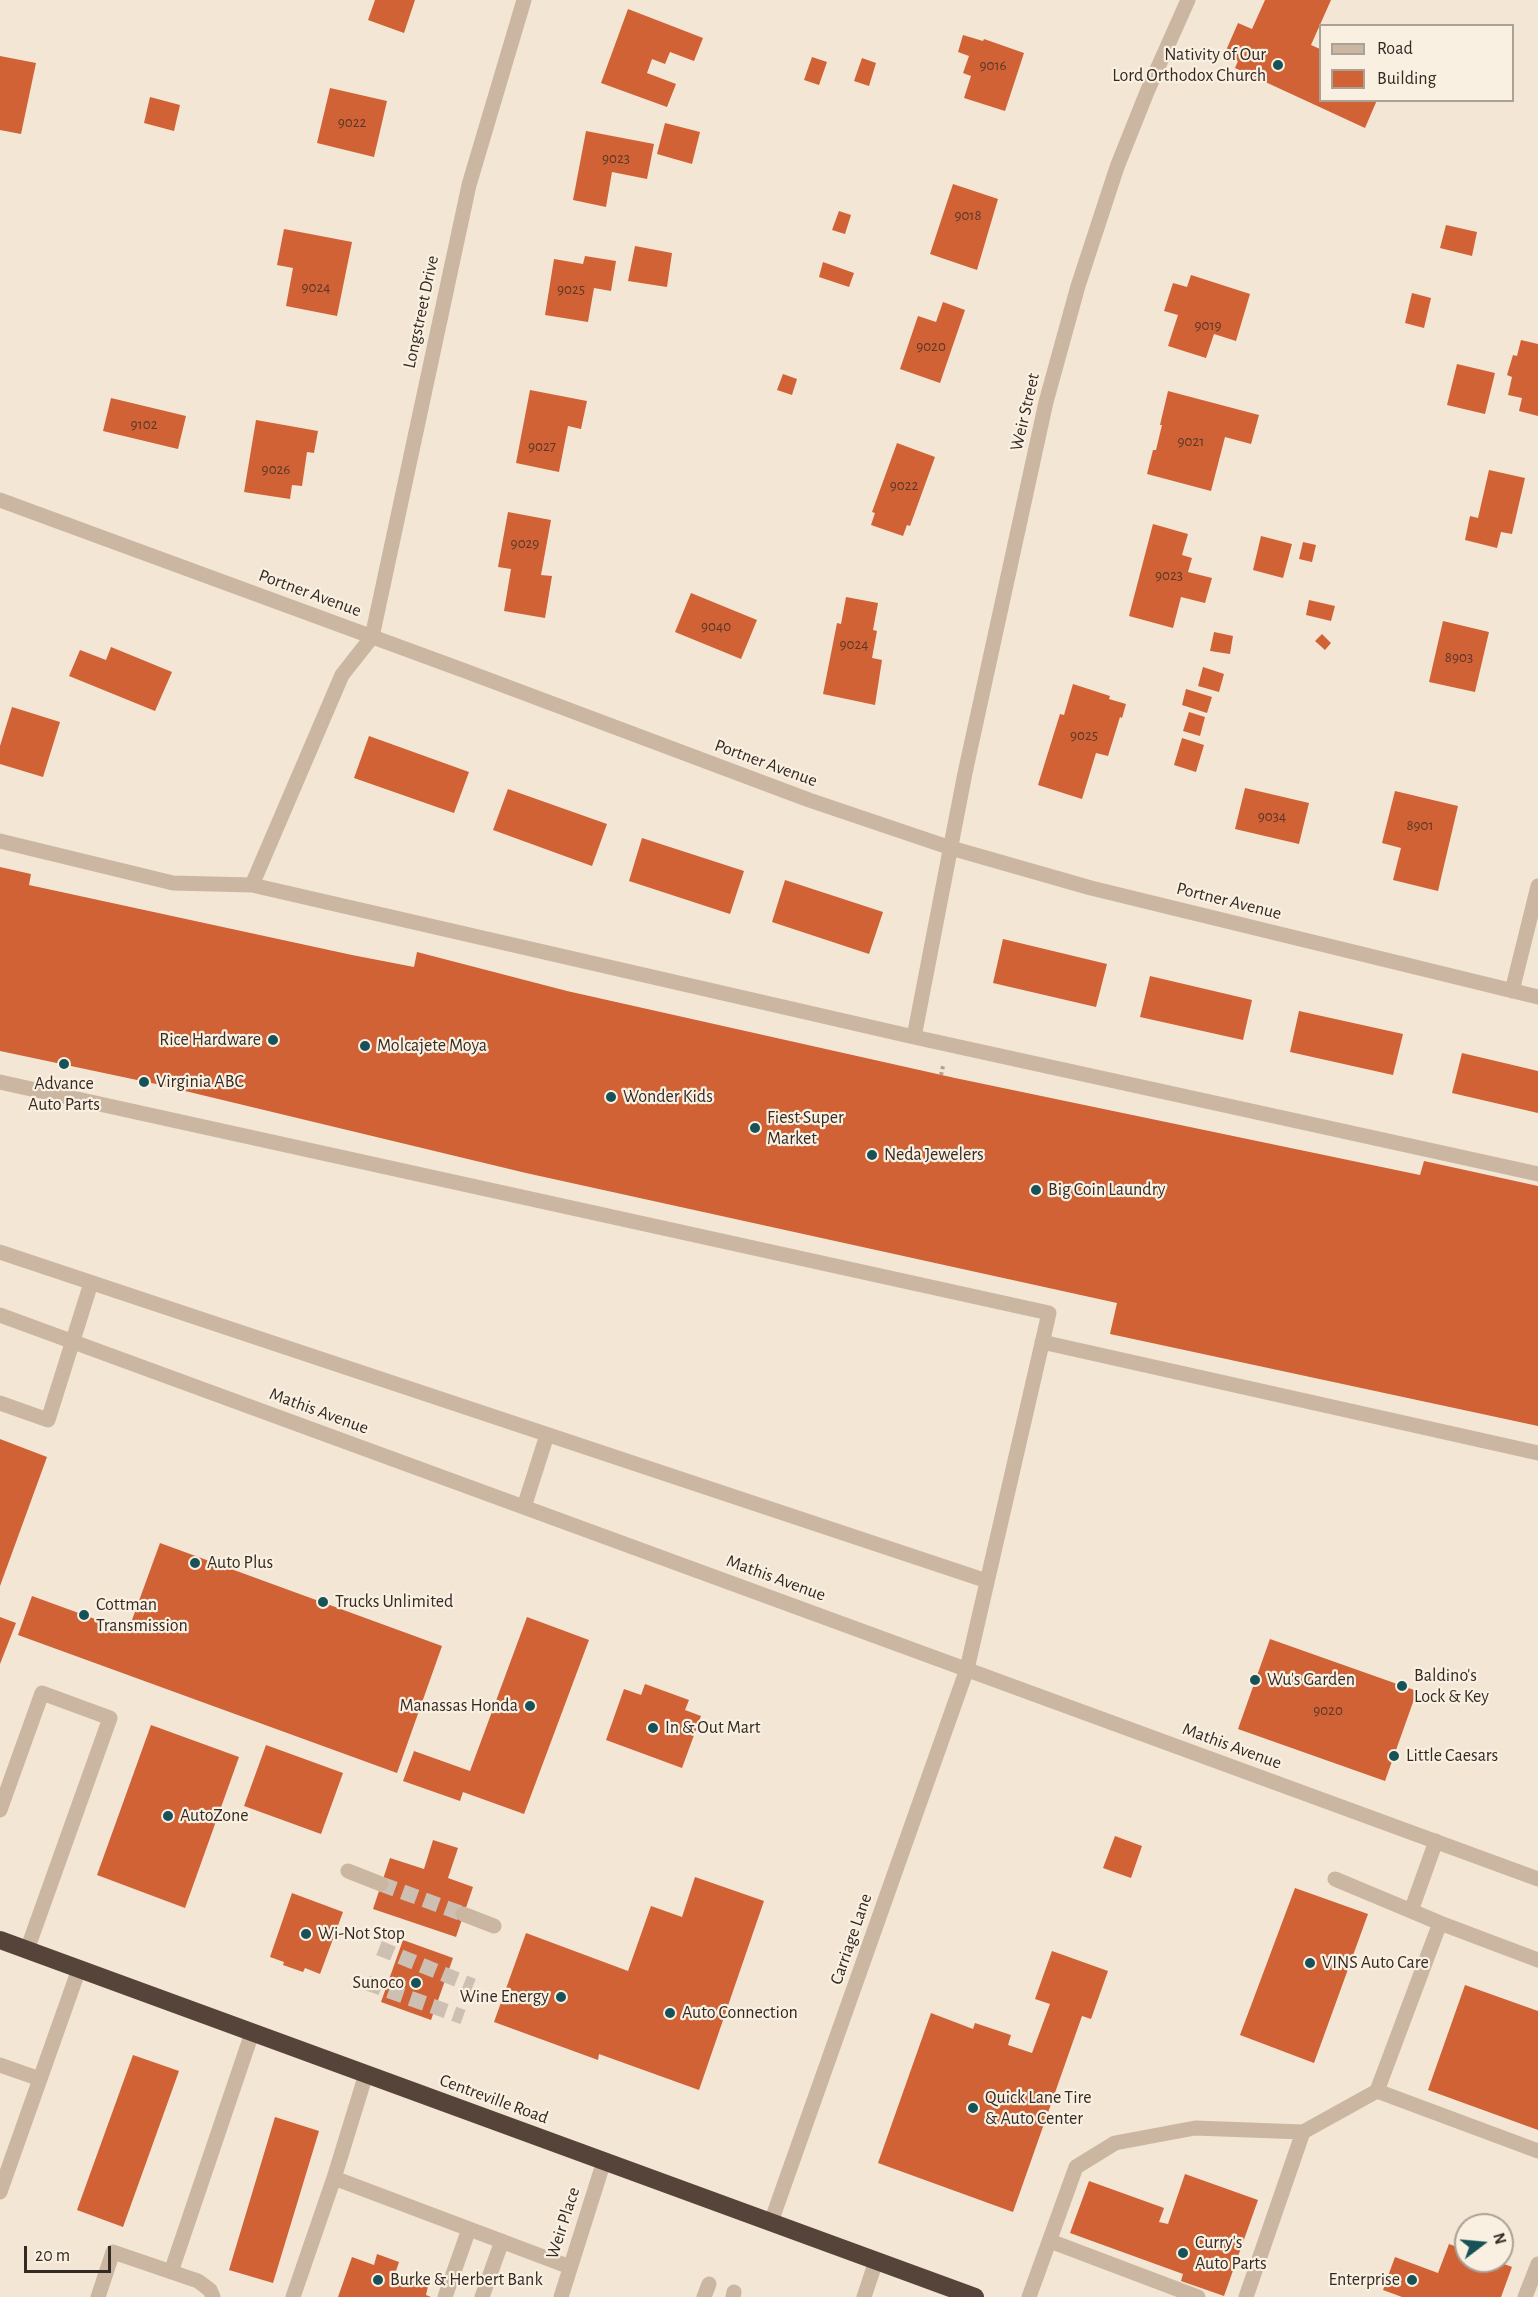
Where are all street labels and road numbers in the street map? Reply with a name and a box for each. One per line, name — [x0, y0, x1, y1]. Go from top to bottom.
street label: Longstreet Drive — [398, 254, 444, 370]
street label: Weir Street — [1006, 371, 1044, 453]
street label: Portner Avenue — [256, 564, 364, 622]
street label: Portner Avenue — [712, 734, 820, 792]
street label: Portner Avenue — [1174, 877, 1284, 925]
street label: Mathis Avenue — [266, 1383, 372, 1439]
street label: Mathis Avenue — [723, 1550, 829, 1606]
street label: Mathis Avenue — [1179, 1718, 1285, 1774]
street label: Carriage Lane — [825, 1891, 877, 1987]
street label: Centreville Road — [437, 2069, 551, 2129]
street label: Weir Place — [541, 2184, 585, 2262]

